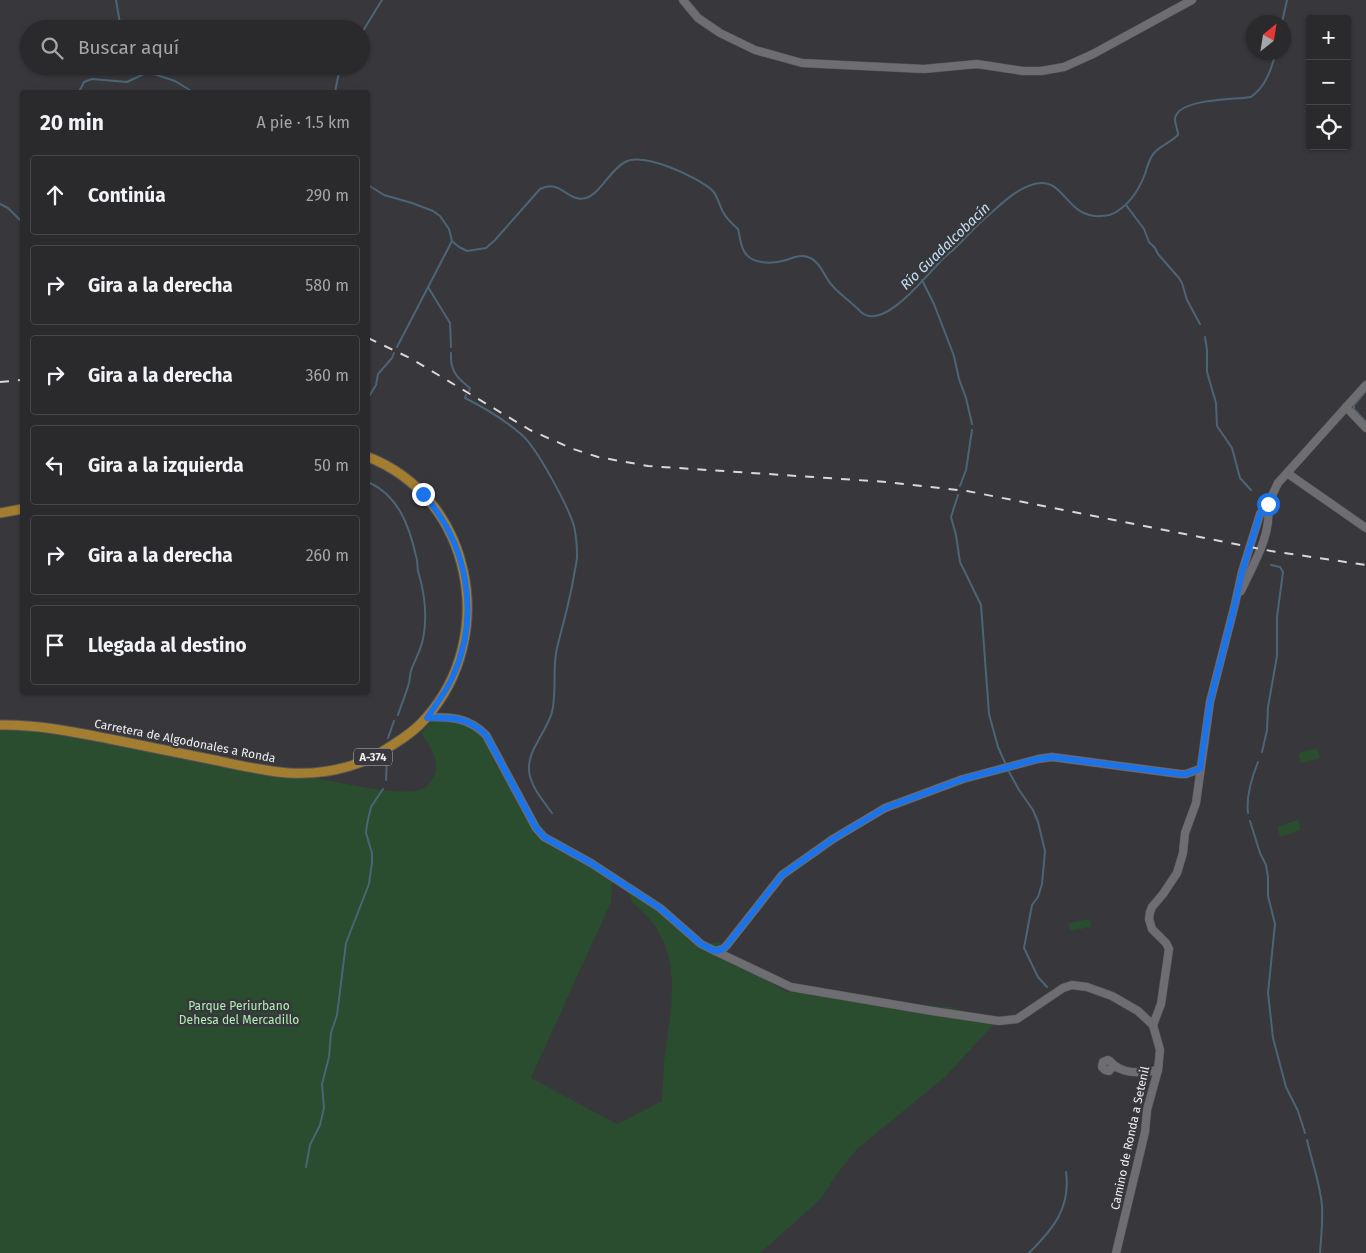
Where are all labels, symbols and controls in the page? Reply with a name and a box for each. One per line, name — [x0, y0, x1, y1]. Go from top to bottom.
north arrow — [1246, 15, 1291, 60]
map controls — [1306, 15, 1351, 150]
button: + — [1306, 15, 1351, 60]
search box — [20, 20, 370, 75]
icon: search — [38, 34, 66, 62]
text: Buscar aquí — [78, 36, 179, 59]
button: − — [1306, 60, 1351, 105]
button: locate — [1306, 105, 1351, 150]
text: 20 min — [40, 110, 104, 136]
text: A pie · 1.5 km — [256, 113, 350, 132]
icon: ahead — [41, 181, 69, 209]
text: Continúa — [88, 184, 166, 207]
text: 290 m — [306, 186, 349, 205]
water label: Río Guadalcobacín — [897, 199, 994, 293]
icon: right — [41, 271, 69, 299]
text: Gira a la derecha — [88, 274, 233, 297]
text: 580 m — [305, 276, 349, 295]
icon: right — [41, 361, 69, 389]
text: Gira a la derecha — [88, 364, 233, 387]
text: 360 m — [306, 366, 349, 385]
icon: left — [41, 451, 69, 479]
text: Gira a la izquierda — [88, 454, 244, 477]
text: 50 m — [314, 456, 349, 475]
route end — [412, 483, 435, 506]
route start — [1257, 493, 1280, 516]
icon: right — [41, 541, 69, 569]
text: Gira a la derecha — [88, 544, 233, 567]
text: 260 m — [306, 546, 349, 565]
icon: arrive — [41, 631, 69, 659]
text: Llegada al destino — [88, 634, 247, 657]
street label: Carretera de Algodonales a Ronda — [93, 717, 277, 765]
road number: A-374 — [354, 749, 392, 766]
park label: Parque Periurbano Dehesa del Mercadillo — [179, 999, 299, 1027]
street label: Camino de Ronda a Setenil — [1108, 1065, 1152, 1211]

